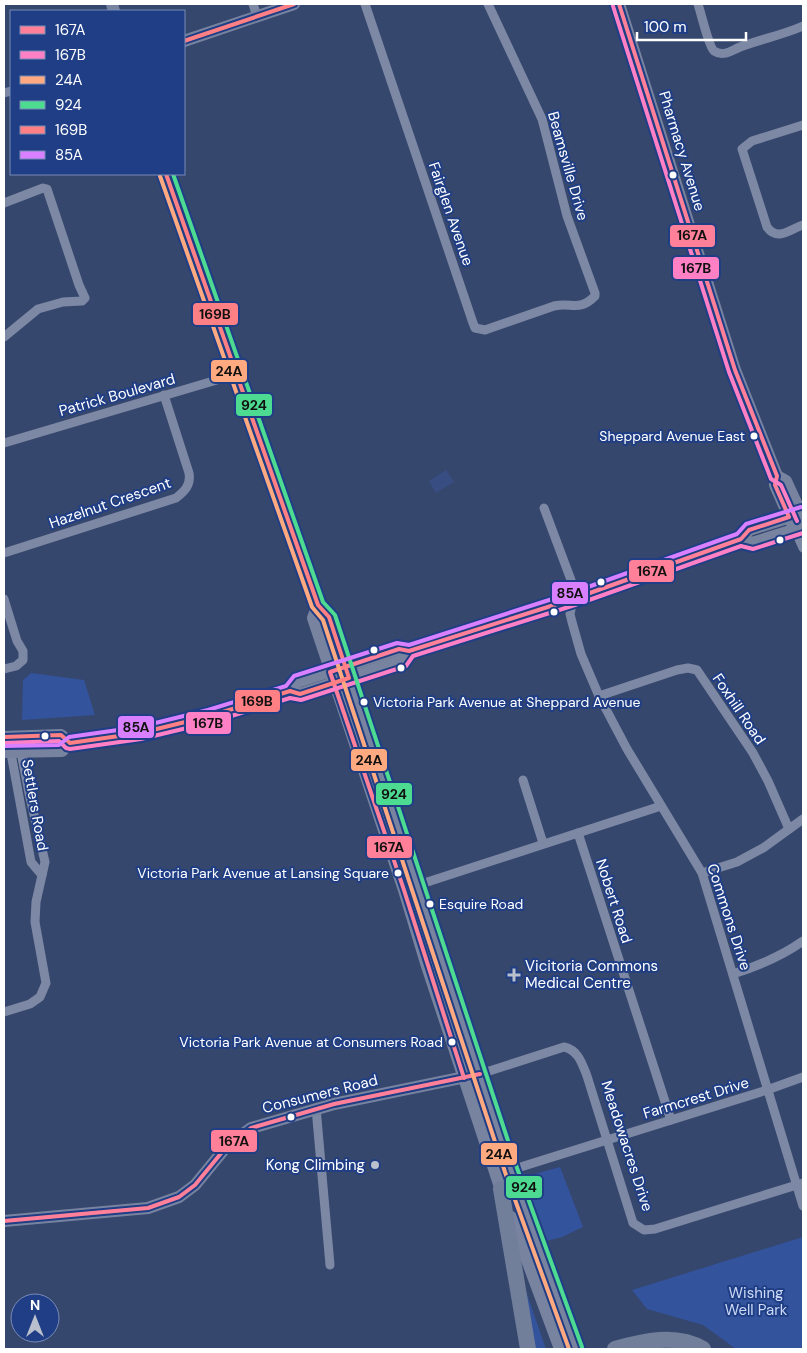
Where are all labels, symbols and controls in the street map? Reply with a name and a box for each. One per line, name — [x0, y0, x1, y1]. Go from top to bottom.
legend — [10, 10, 185, 175]
scale bar — [637, 10, 746, 42]
text: 100 m — [644, 17, 687, 37]
text: 167A — [55, 20, 85, 40]
text: 167B — [55, 45, 86, 65]
text: 24A — [55, 70, 82, 90]
street label: Pharmacy Avenue — [654, 89, 710, 213]
text: 924 — [55, 95, 82, 115]
street label: Beamsville Drive — [543, 109, 593, 223]
text: 169B — [55, 120, 87, 140]
text: 85A — [55, 145, 83, 165]
street label: Fairglen Avenue — [424, 159, 478, 269]
unlabelled marker — [668, 170, 678, 180]
line badge: 167A — [669, 224, 716, 248]
text: 167A — [677, 226, 707, 244]
line badge: 167B — [672, 256, 720, 280]
text: 167B — [681, 259, 711, 277]
line badge: 169B — [192, 302, 239, 326]
text: 169B — [199, 305, 231, 323]
line badge: 24A — [210, 359, 248, 383]
text: 24A — [215, 362, 243, 380]
street label: Patrick Boulevard — [57, 369, 177, 421]
line badge: 924 — [235, 393, 273, 417]
text: 924 — [241, 396, 267, 414]
place label: Sheppard Avenue East — [599, 427, 745, 445]
marker: Sheppard Avenue East — [749, 431, 759, 441]
street label: Hazelnut Crescent — [46, 473, 174, 533]
unlabelled marker — [775, 535, 785, 545]
line badge: 167A — [628, 559, 675, 583]
text: 167A — [637, 562, 667, 580]
unlabelled marker — [596, 577, 606, 587]
line badge: 85A — [551, 581, 589, 605]
text: 85A — [557, 584, 584, 602]
unlabelled marker — [549, 607, 559, 617]
unlabelled marker — [369, 645, 379, 655]
unlabelled marker — [396, 663, 406, 673]
street label: Foxhill Road — [708, 670, 770, 748]
line badge: 169B — [234, 689, 281, 713]
text: 169B — [241, 692, 273, 710]
place label: Victoria Park Avenue at Sheppard Avenue — [373, 693, 641, 711]
marker: Victoria Park Avenue at Sheppard Avenue — [359, 697, 369, 707]
line badge: 167B — [185, 711, 232, 735]
text: 167B — [193, 714, 223, 732]
line badge: 85A — [117, 715, 155, 739]
text: 85A — [123, 718, 150, 736]
unlabelled marker — [40, 731, 50, 741]
line badge: 24A — [350, 748, 388, 772]
text: 24A — [355, 751, 383, 769]
street label: Settlers Road — [17, 758, 53, 852]
line badge: 924 — [375, 782, 413, 806]
text: 924 — [381, 785, 407, 803]
line badge: 167A — [366, 835, 413, 859]
text: 167A — [374, 838, 404, 856]
street label: Nobert Road — [591, 856, 637, 946]
street label: Commons Drive — [702, 861, 756, 973]
place label: Victoria Park Avenue at Lansing Square — [137, 864, 389, 882]
marker: Victoria Park Avenue at Lansing Square — [393, 868, 403, 878]
place label: Esquire Road — [439, 895, 523, 913]
marker: Esquire Road — [425, 899, 435, 909]
place label: Vicitoria Commons Medical Centre — [525, 956, 658, 993]
marker: Vicitoria Commons Medical Centre — [507, 968, 521, 982]
place label: Victoria Park Avenue at Consumers Road — [179, 1033, 443, 1051]
marker: Victoria Park Avenue at Consumers Road — [447, 1037, 457, 1047]
street label: Consumers Road — [260, 1070, 380, 1118]
street label: Farmcrest Drive — [641, 1072, 751, 1124]
street label: Meadowacres Drive — [596, 1078, 658, 1214]
unlabelled marker — [286, 1112, 296, 1122]
line badge: 167A — [210, 1129, 258, 1153]
text: 167A — [219, 1132, 249, 1150]
line badge: 24A — [480, 1142, 518, 1166]
text: 24A — [485, 1145, 513, 1163]
place label: Kong Climbing — [266, 1155, 365, 1175]
marker: Kong Climbing — [369, 1159, 381, 1171]
line badge: 924 — [505, 1175, 543, 1199]
text: 924 — [511, 1178, 537, 1196]
park label: Wishing Well Park — [725, 1283, 788, 1320]
north arrow — [10, 1293, 60, 1343]
text: N — [30, 1296, 40, 1314]

